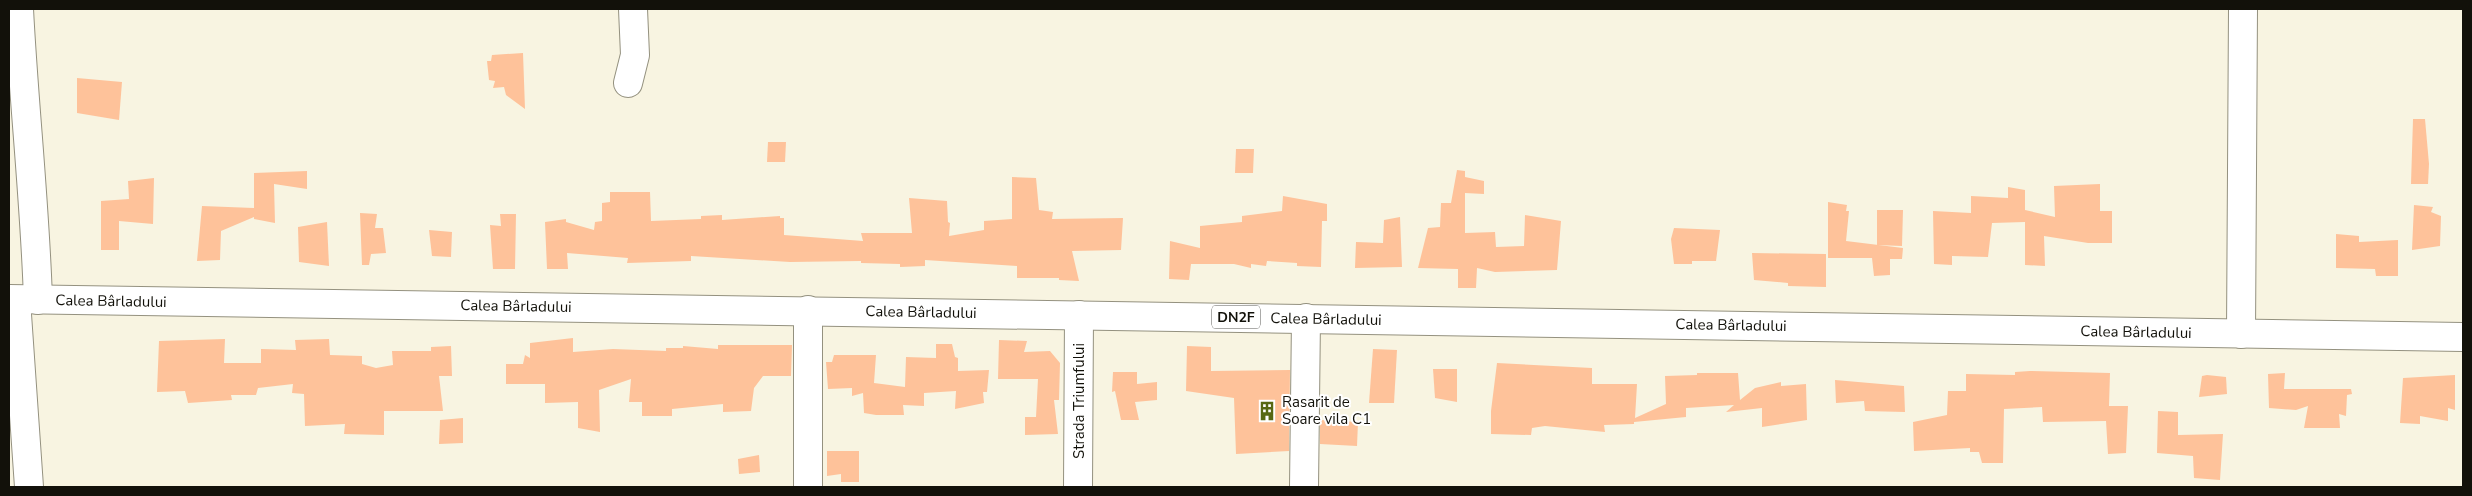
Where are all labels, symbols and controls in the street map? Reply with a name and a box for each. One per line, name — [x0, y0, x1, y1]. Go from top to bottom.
street label: Calea Bârladului — [55, 290, 167, 312]
street label: Calea Bârladului — [460, 295, 572, 317]
street label: Calea Bârladului — [865, 301, 977, 323]
road number: DN2F — [1212, 306, 1260, 328]
street label: Calea Bârladului — [1270, 308, 1382, 330]
street label: Calea Bârladului — [1675, 314, 1787, 336]
street label: Calea Bârladului — [2080, 321, 2192, 343]
street label: Strada Triumfului — [1069, 343, 1089, 459]
place label: Rasarit de Soare vila C1 — [1282, 392, 1371, 429]
building icon: Rasarit de Soare vila C1 — [1256, 400, 1278, 422]

